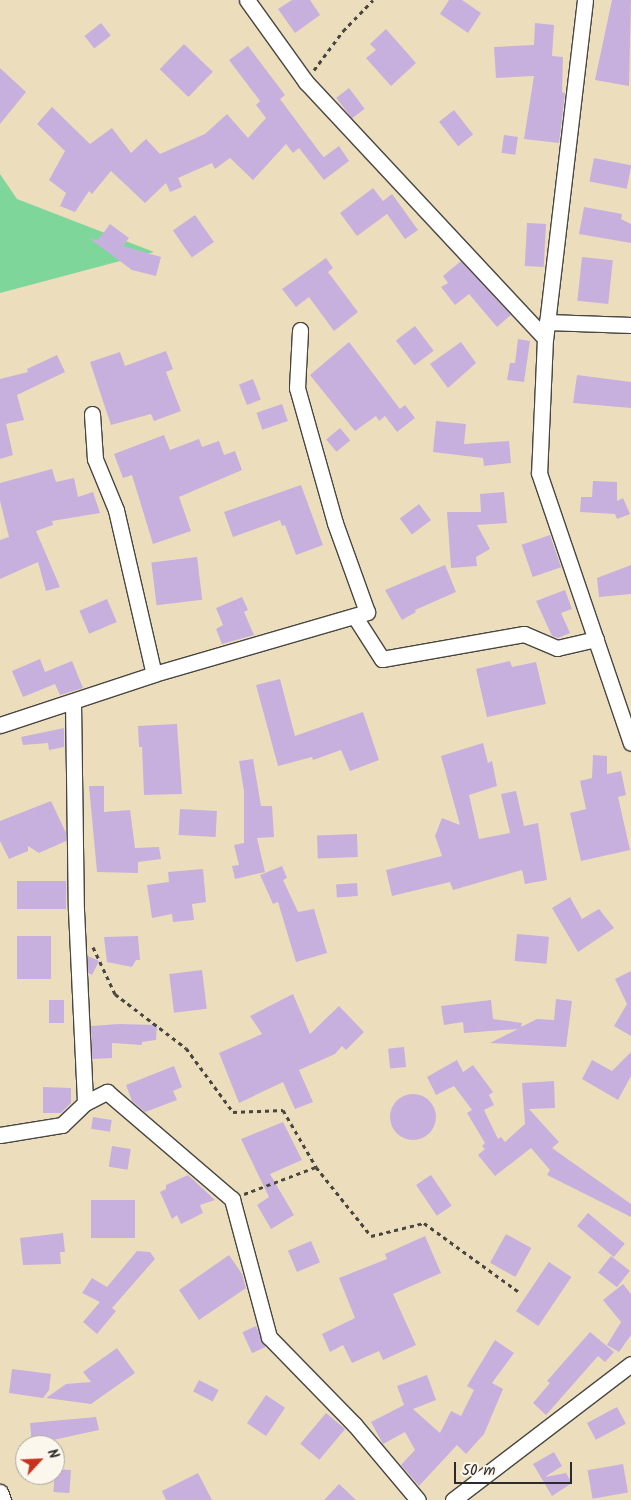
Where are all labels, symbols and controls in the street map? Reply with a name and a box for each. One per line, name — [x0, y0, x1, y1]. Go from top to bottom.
north arrow — [15, 1435, 65, 1485]
text: N — [41, 1445, 65, 1463]
scale bar — [456, 1452, 574, 1484]
text: 50 m — [462, 1459, 496, 1483]

